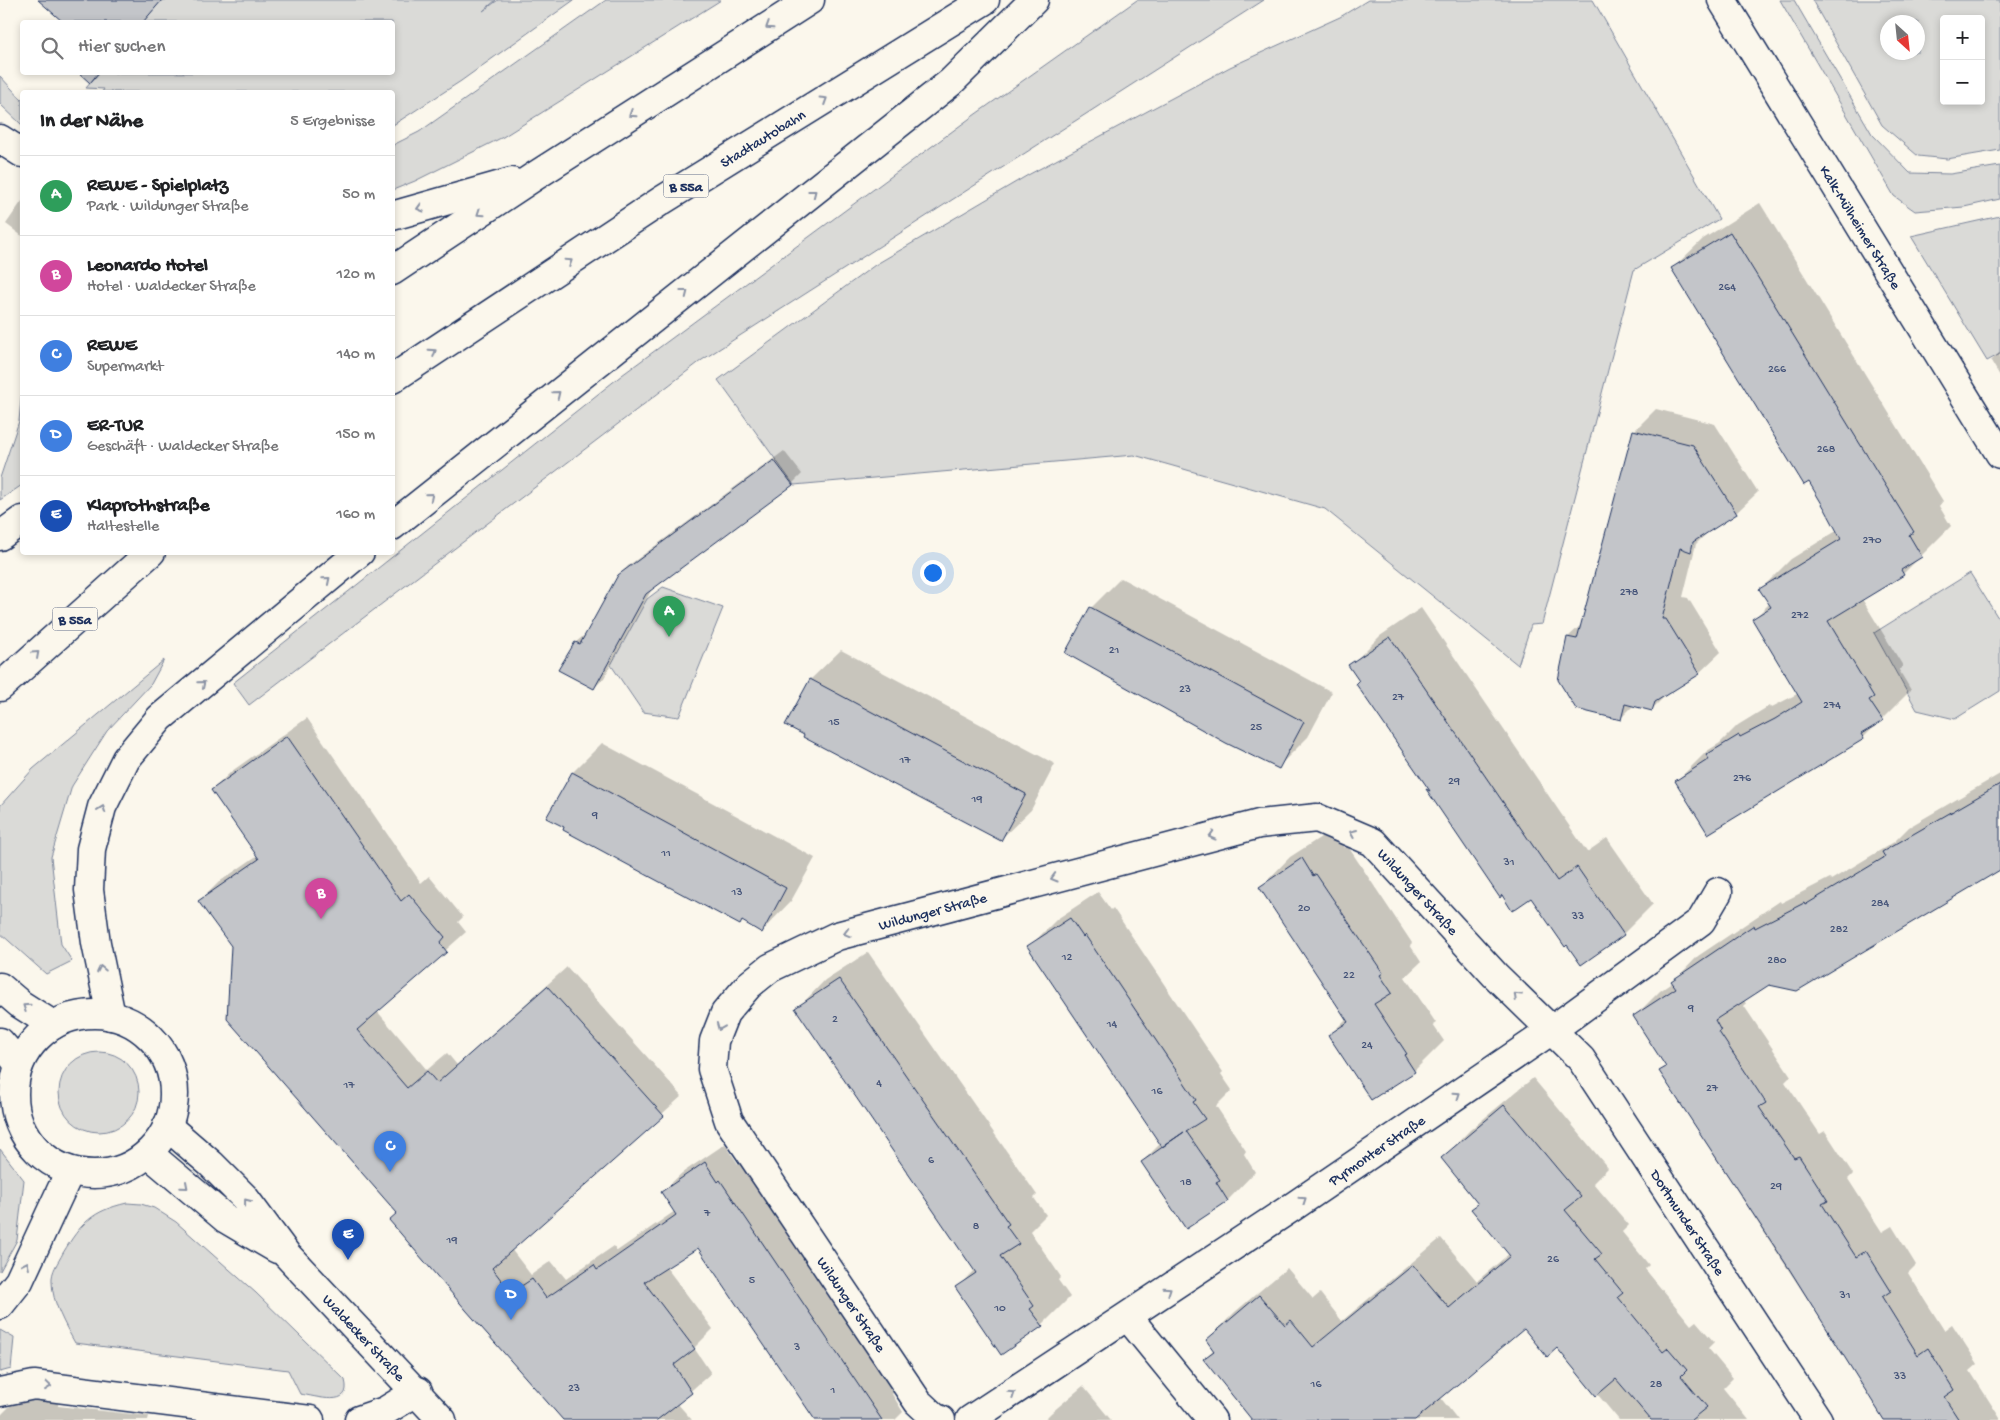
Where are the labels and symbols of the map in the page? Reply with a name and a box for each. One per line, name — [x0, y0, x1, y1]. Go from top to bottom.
north arrow — [1880, 15, 1925, 60]
one-way arrow — [765, 20, 774, 30]
one-way arrow — [819, 97, 828, 107]
street label: Stadtautobahn — [718, 106, 810, 173]
one-way arrow — [628, 107, 637, 117]
street label: Kalk-Mülheimer Straße — [1814, 163, 1904, 293]
road number: B 55a — [664, 175, 708, 198]
one-way arrow — [807, 189, 816, 198]
one-way arrow — [416, 202, 425, 213]
one-way arrow — [476, 206, 485, 216]
one-way arrow — [563, 259, 572, 269]
house number: 264 — [1718, 281, 1736, 295]
one-way arrow — [679, 291, 688, 299]
one-way arrow — [427, 349, 437, 358]
house number: 266 — [1768, 363, 1787, 377]
one-way arrow — [551, 391, 560, 399]
house number: 268 — [1817, 443, 1836, 457]
one-way arrow — [425, 492, 434, 501]
house number: 270 — [1863, 534, 1882, 548]
your location — [920, 560, 946, 586]
one-way arrow — [321, 577, 330, 585]
house number: 278 — [1620, 586, 1639, 600]
pin: A — [653, 596, 685, 637]
road number: B 55a — [52, 608, 98, 630]
house number: 272 — [1791, 609, 1809, 623]
house number: 21 — [1109, 644, 1120, 658]
one-way arrow — [31, 651, 40, 660]
one-way arrow — [196, 680, 205, 689]
house number: 23 — [1179, 683, 1191, 697]
house number: 27 — [1392, 691, 1405, 705]
house number: 274 — [1823, 699, 1841, 713]
house number: 15 — [827, 716, 840, 730]
house number: 25 — [1250, 721, 1262, 735]
house number: 17 — [898, 754, 911, 768]
house number: 276 — [1733, 772, 1752, 786]
house number: 29 — [1448, 775, 1460, 789]
house number: 19 — [971, 793, 982, 807]
one-way arrow — [96, 805, 106, 814]
house number: 9 — [591, 809, 598, 823]
one-way arrow — [1350, 829, 1358, 839]
one-way arrow — [1208, 831, 1216, 841]
street label: Wildunger Straße — [1373, 846, 1461, 940]
house number: 11 — [660, 847, 671, 861]
house number: 31 — [1502, 856, 1515, 870]
one-way arrow — [1051, 872, 1059, 882]
pin: B — [305, 878, 337, 919]
house number: 13 — [730, 886, 743, 900]
street label: Wildunger Straße — [877, 890, 989, 936]
house number: 284 — [1871, 897, 1889, 911]
house number: 20 — [1298, 902, 1311, 916]
house number: 33 — [1571, 910, 1584, 924]
house number: 282 — [1830, 923, 1848, 937]
one-way arrow — [842, 927, 851, 938]
house number: 12 — [1061, 951, 1072, 965]
house number: 280 — [1767, 954, 1787, 968]
one-way arrow — [96, 964, 107, 973]
house number: 22 — [1343, 969, 1355, 983]
one-way arrow — [1514, 993, 1523, 1002]
house number: 9 — [1687, 1002, 1694, 1016]
one-way arrow — [22, 1004, 31, 1013]
house number: 2 — [832, 1013, 838, 1027]
house number: 14 — [1106, 1018, 1118, 1032]
one-way arrow — [716, 1022, 726, 1030]
house number: 24 — [1361, 1039, 1373, 1053]
house number: 4 — [876, 1077, 882, 1091]
house number: 17 — [342, 1079, 355, 1093]
house number: 27 — [1706, 1082, 1719, 1096]
house number: 16 — [1151, 1085, 1163, 1099]
one-way arrow — [1451, 1092, 1461, 1101]
street label: Pyrmonter Straße — [1325, 1112, 1429, 1191]
pin: C — [374, 1131, 406, 1172]
house number: 6 — [928, 1154, 935, 1168]
street label: Dortmunder Straße — [1645, 1166, 1728, 1280]
house number: 18 — [1179, 1176, 1192, 1190]
one-way arrow — [179, 1180, 188, 1189]
house number: 29 — [1770, 1180, 1782, 1194]
one-way arrow — [1297, 1197, 1307, 1206]
one-way arrow — [244, 1198, 253, 1207]
house number: 7 — [703, 1207, 711, 1221]
pin: E — [332, 1219, 364, 1260]
house number: 8 — [973, 1220, 980, 1234]
house number: 19 — [446, 1234, 457, 1248]
house number: 26 — [1547, 1253, 1560, 1267]
street label: Wildunger Straße — [812, 1254, 889, 1356]
one-way arrow — [20, 1261, 31, 1270]
house number: 5 — [749, 1274, 755, 1288]
pin: D — [495, 1279, 527, 1320]
one-way arrow — [1163, 1287, 1172, 1296]
house number: 31 — [1838, 1289, 1851, 1303]
street label: Waldecker Straße — [318, 1291, 408, 1386]
house number: 10 — [993, 1302, 1006, 1316]
house number: 3 — [793, 1341, 800, 1355]
house number: 33 — [1893, 1370, 1906, 1384]
house number: 16 — [1310, 1378, 1322, 1392]
house number: 28 — [1650, 1378, 1663, 1392]
one-way arrow — [44, 1381, 52, 1392]
house number: 23 — [568, 1382, 580, 1396]
house number: 1 — [830, 1384, 836, 1398]
one-way arrow — [1007, 1391, 1016, 1401]

